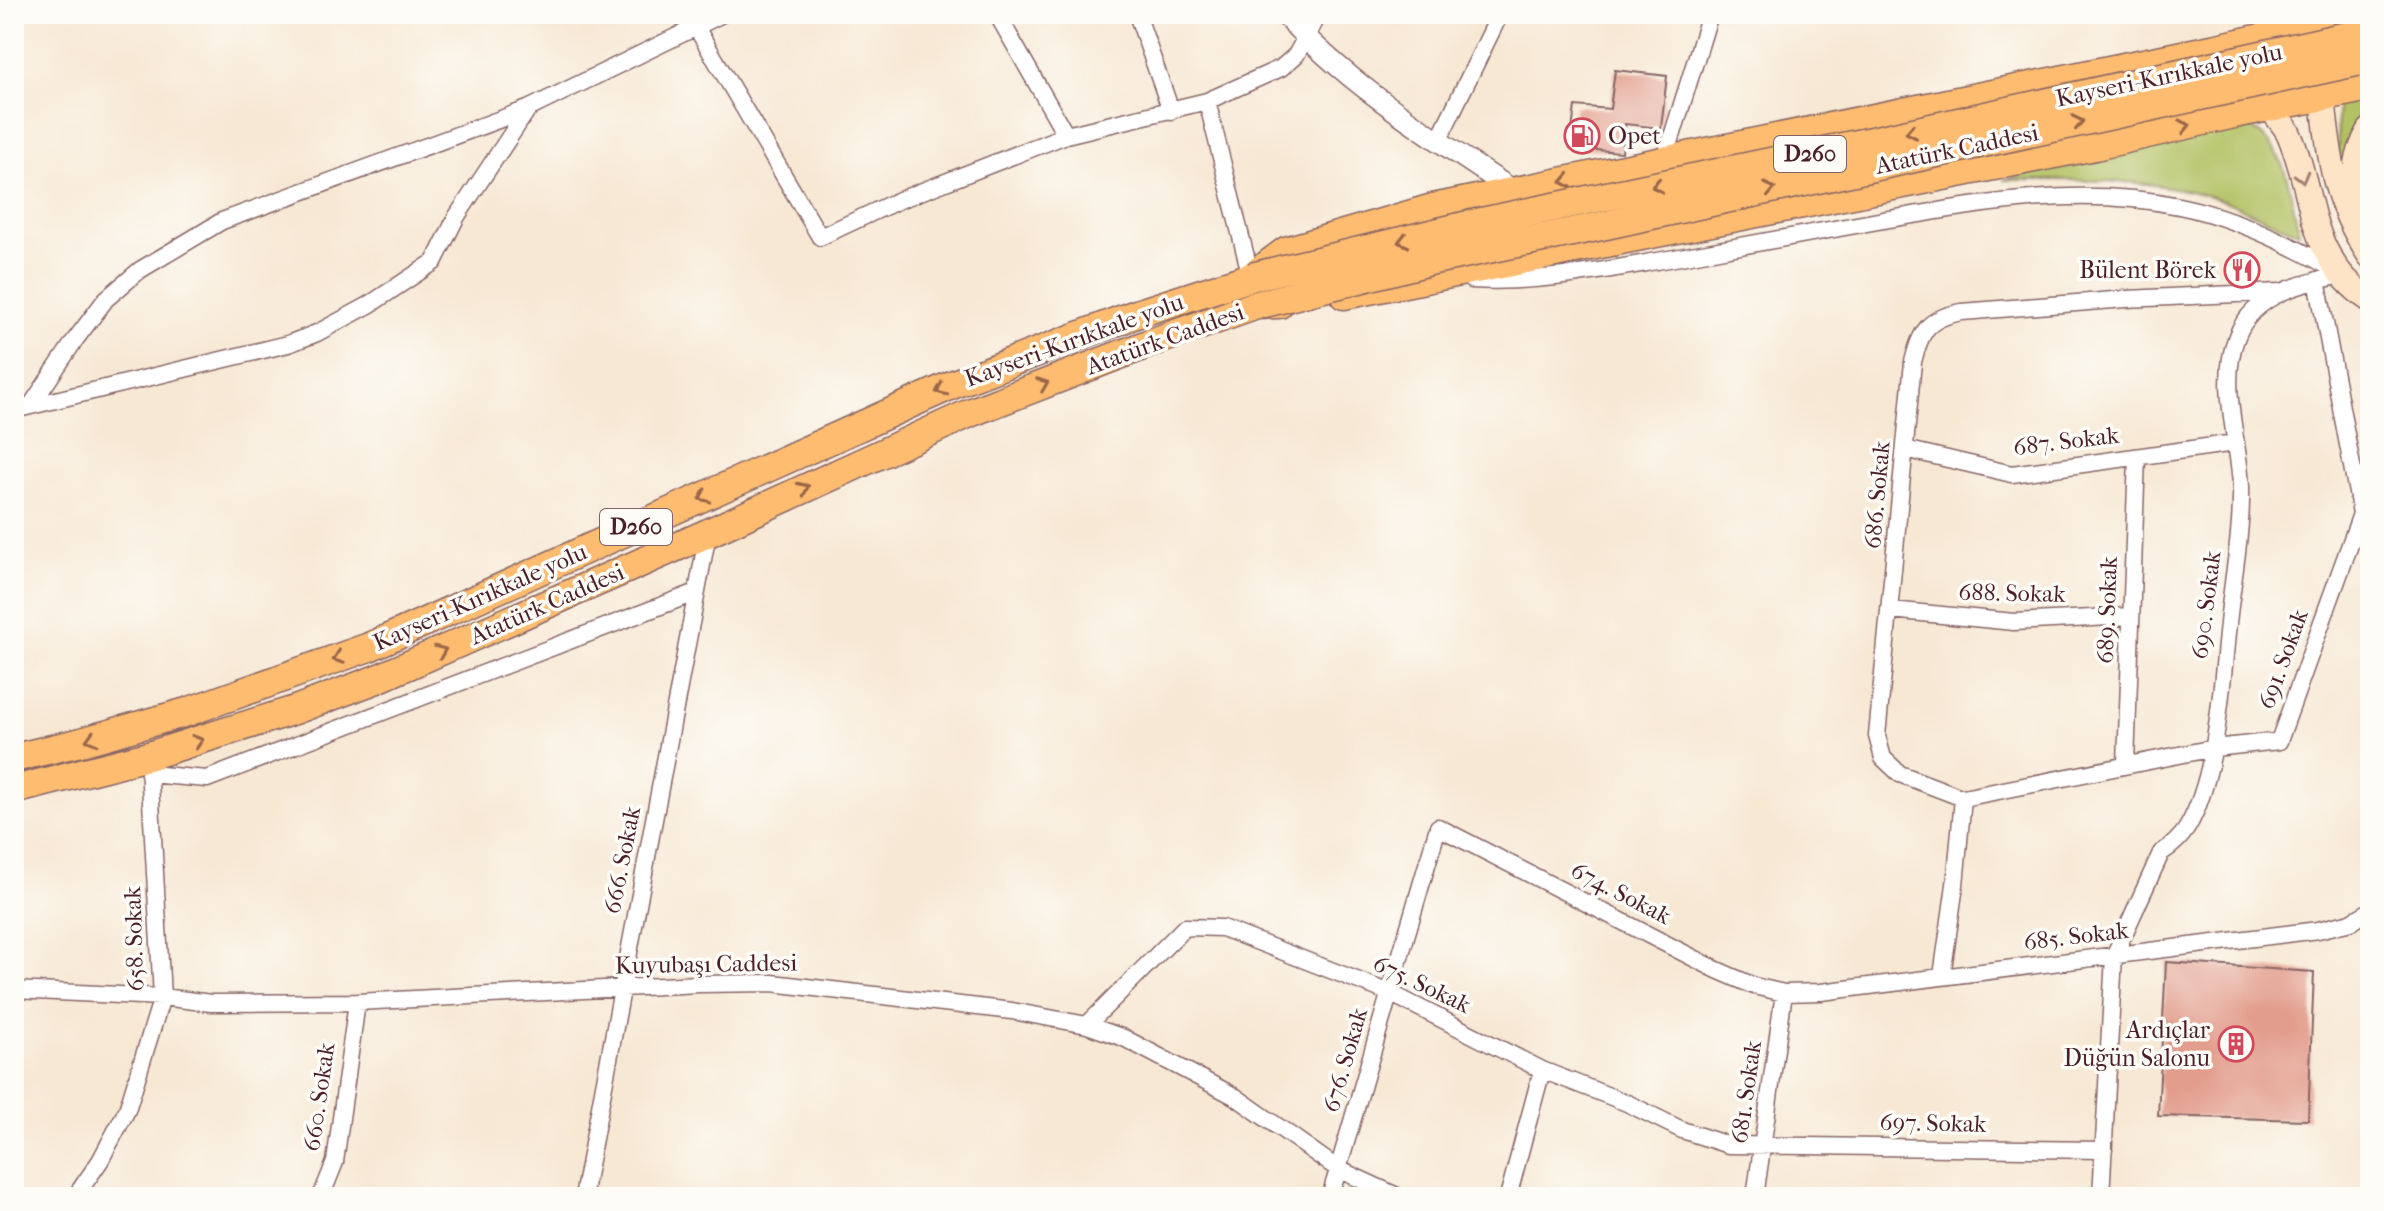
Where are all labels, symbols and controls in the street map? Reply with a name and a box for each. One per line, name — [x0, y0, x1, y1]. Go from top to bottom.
street label: Kayseri-Kırıkkale yolu — [2053, 37, 2285, 113]
one-way arrow — [2071, 114, 2085, 131]
fuel station icon: Opet — [1563, 117, 1601, 155]
street label: Atatürk Caddesi — [1872, 118, 2041, 180]
one-way arrow — [2178, 118, 2191, 135]
place label: Opet — [1608, 122, 1661, 150]
one-way arrow — [1905, 123, 1918, 140]
road number: D260 — [1774, 136, 1846, 172]
one-way arrow — [2293, 169, 2309, 183]
one-way arrow — [1560, 171, 1573, 188]
one-way arrow — [1650, 177, 1664, 194]
one-way arrow — [1762, 181, 1776, 198]
one-way arrow — [1396, 232, 1410, 249]
restaurant icon: Bülent Börek — [2223, 251, 2261, 289]
place label: Bülent Börek — [2079, 256, 2217, 284]
street label: Kayseri-Kırıkkale yolu — [961, 287, 1188, 393]
street label: Atatürk Caddesi — [1081, 297, 1248, 381]
one-way arrow — [1035, 377, 1049, 394]
one-way arrow — [935, 380, 949, 396]
street label: 687. Sokak — [2012, 421, 2121, 461]
street label: 686. Sokak — [1858, 439, 1896, 550]
one-way arrow — [796, 482, 810, 498]
one-way arrow — [697, 487, 712, 503]
road number: D260 — [600, 509, 672, 545]
street label: Kayseri-Kırıkkale yolu — [369, 537, 591, 657]
street label: 690. Sokak — [2185, 549, 2227, 661]
street label: 689. Sokak — [2091, 555, 2123, 664]
street label: Atatürk Caddesi — [465, 557, 628, 651]
street label: 688. Sokak — [1958, 578, 2066, 608]
street label: 691. Sokak — [2252, 605, 2314, 713]
one-way arrow — [433, 644, 447, 660]
one-way arrow — [332, 648, 346, 665]
one-way arrow — [84, 730, 98, 747]
one-way arrow — [190, 734, 204, 750]
street label: 666. Sokak — [598, 803, 646, 916]
street label: 674. Sokak — [1566, 856, 1676, 930]
street label: 658. Sokak — [118, 885, 150, 992]
street label: 685. Sokak — [2022, 916, 2131, 956]
street label: Kuyubaşı Caddesi — [615, 948, 797, 981]
street label: 675. Sokak — [1369, 949, 1476, 1019]
street label: 676. Sokak — [1317, 1004, 1373, 1115]
place label: Ardıçlar Düğün Salonu — [2063, 1016, 2211, 1072]
building icon: Ardıçlar Düğün Salonu — [2217, 1025, 2255, 1063]
street label: 681. Sokak — [1725, 1038, 1767, 1145]
street label: 660. Sokak — [298, 1040, 341, 1153]
street label: 697. Sokak — [1879, 1108, 1987, 1138]

